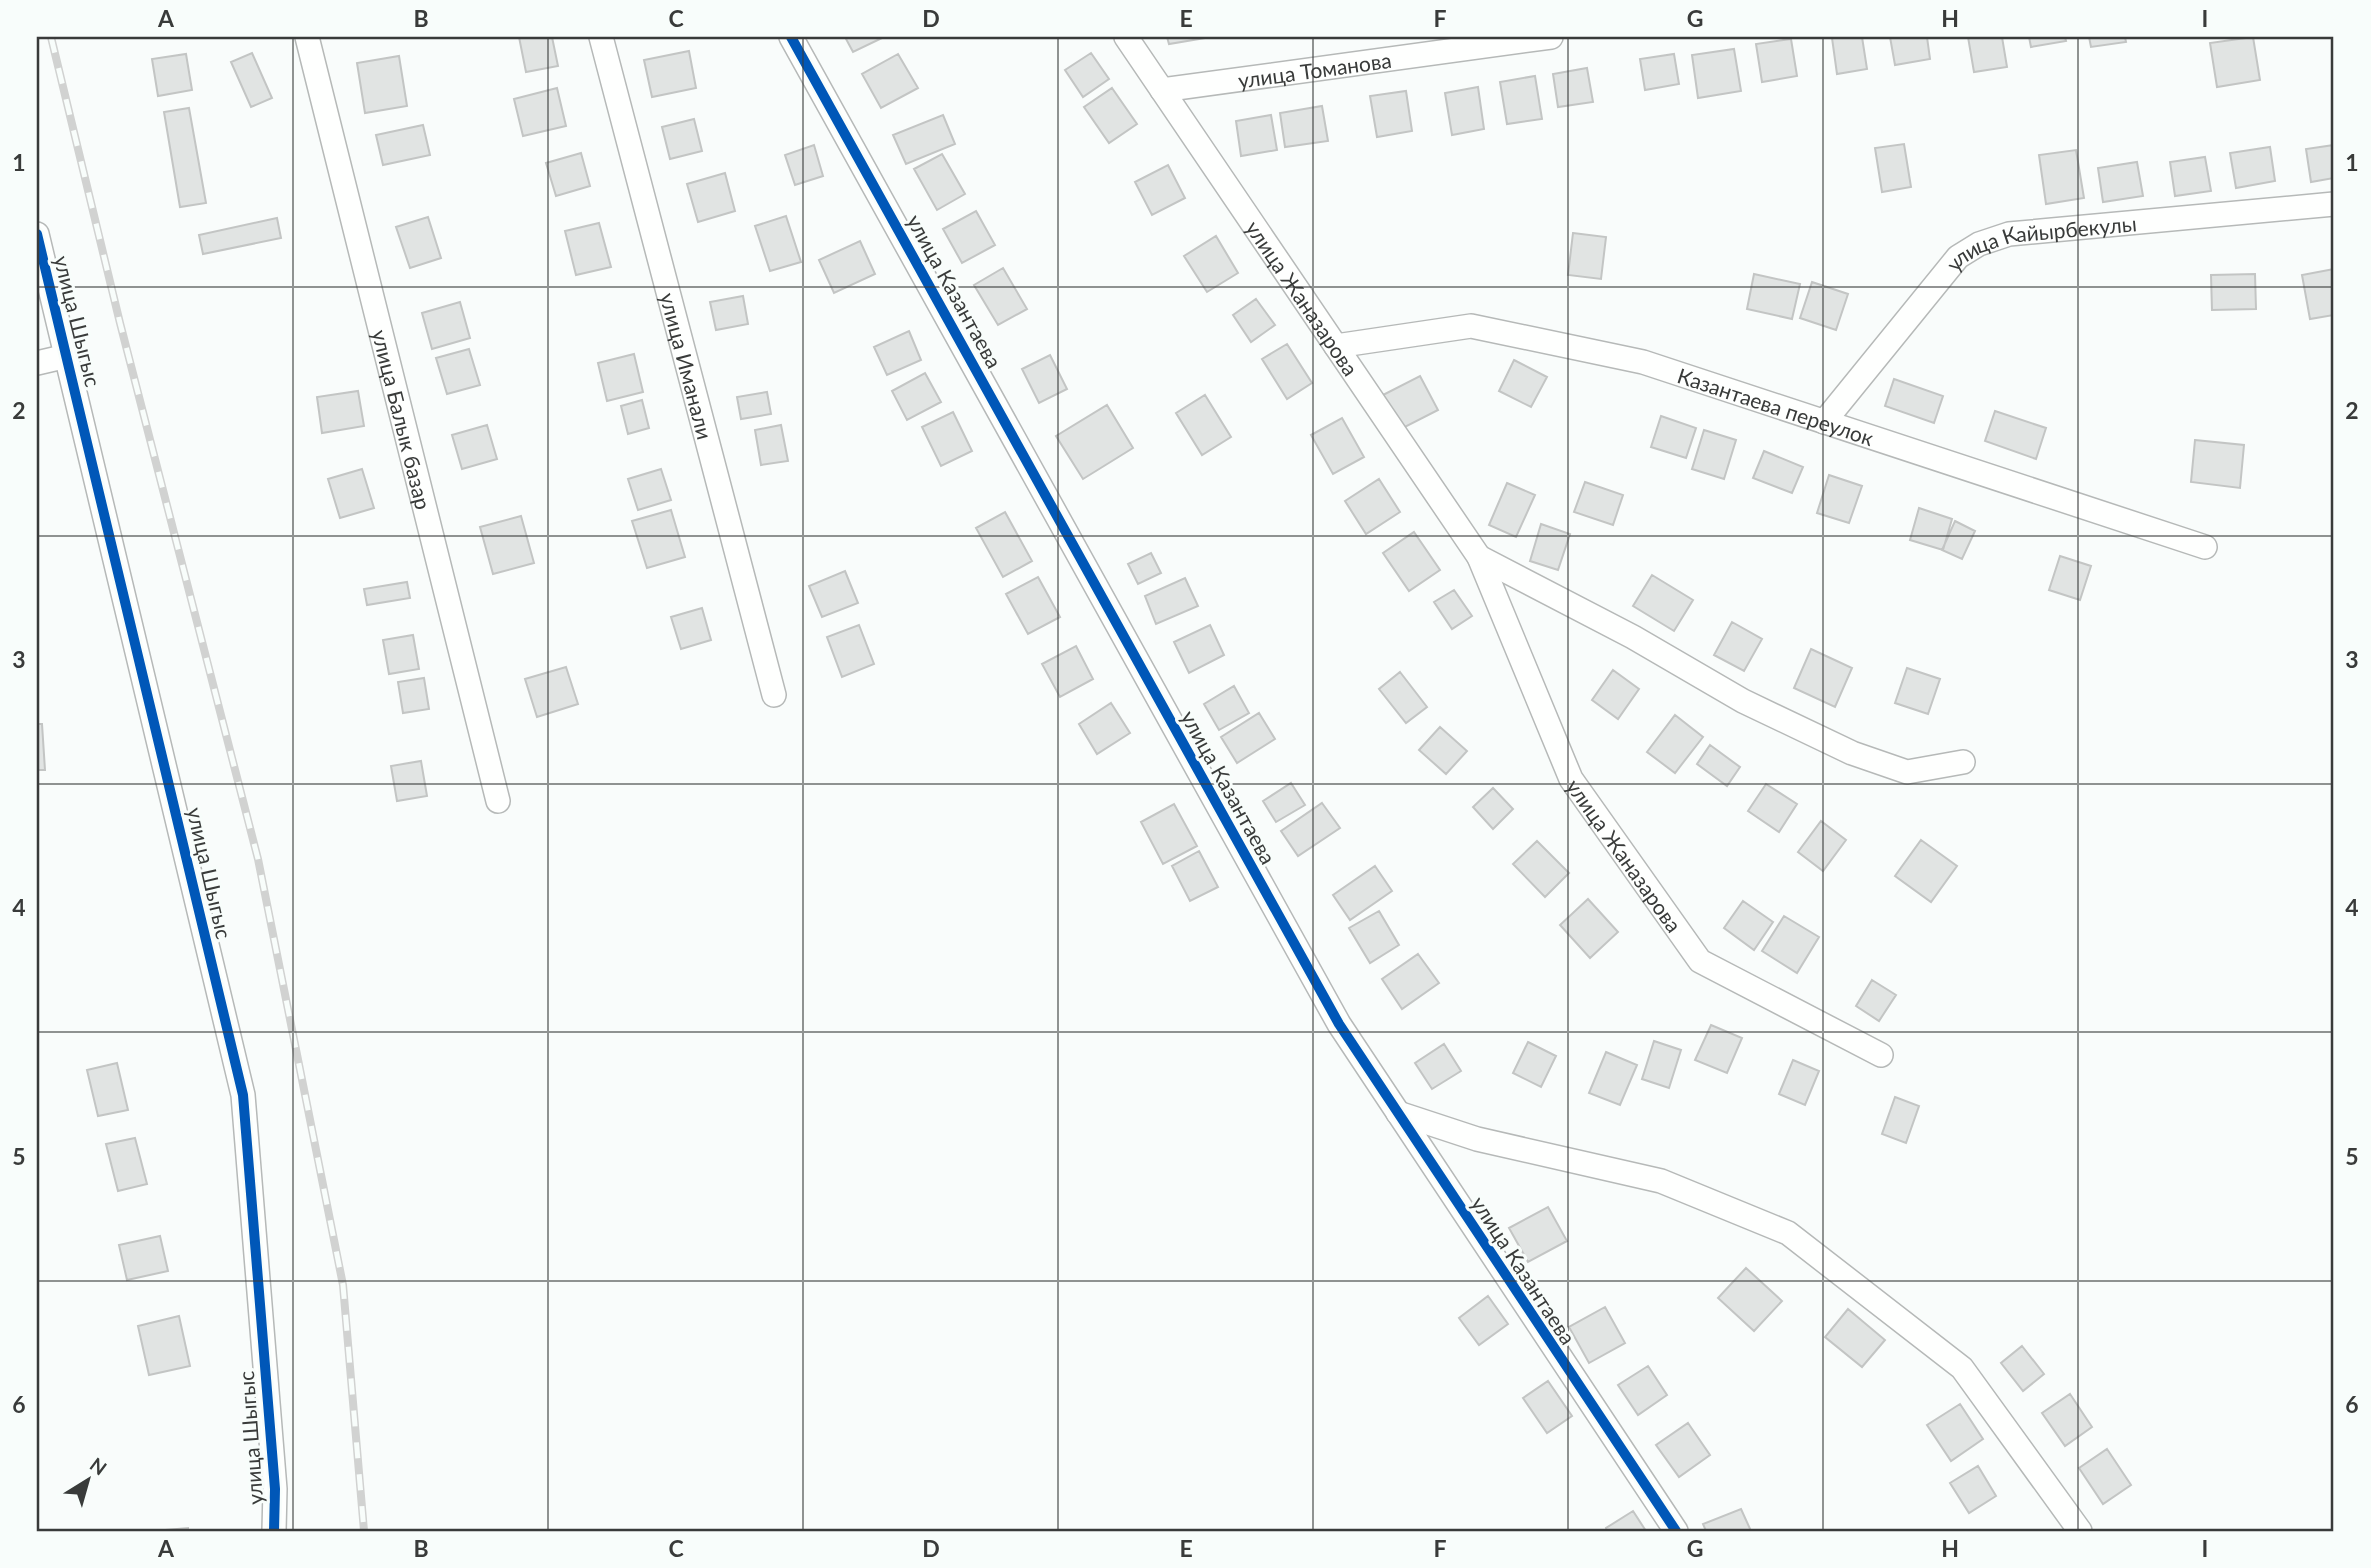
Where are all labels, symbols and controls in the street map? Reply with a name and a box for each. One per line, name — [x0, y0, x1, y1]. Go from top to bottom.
text: A — [157, 4, 175, 32]
text: B — [413, 4, 429, 32]
text: C — [668, 4, 684, 32]
text: D — [922, 4, 940, 32]
text: E — [1179, 4, 1193, 32]
text: F — [1433, 4, 1447, 32]
text: G — [1687, 4, 1703, 32]
text: H — [1941, 4, 1959, 32]
text: I — [2202, 4, 2208, 32]
street label: улица Томанова — [1236, 46, 1393, 92]
text: 1 — [12, 148, 26, 176]
text: 1 — [2345, 148, 2359, 176]
street label: улица Казантаева — [902, 210, 1008, 372]
street label: улица Кайырбекулы — [1940, 210, 2138, 275]
street label: улица Жаназарова — [1242, 215, 1364, 380]
street label: улица Шыгыс — [50, 253, 106, 389]
street label: улица Иманали — [656, 290, 719, 442]
street label: улица Балык базар — [368, 327, 437, 512]
street label: Казантаева переулок — [1675, 362, 1877, 450]
text: 2 — [12, 396, 26, 424]
text: 2 — [2345, 396, 2359, 424]
text: 3 — [12, 645, 26, 673]
text: 3 — [2345, 645, 2359, 673]
street label: улица Казантаева — [1176, 706, 1282, 868]
street label: улица Жаназарова — [1562, 774, 1688, 936]
street label: улица Шыгыс — [183, 805, 237, 941]
text: 4 — [12, 893, 26, 921]
text: 4 — [2345, 893, 2359, 921]
text: 5 — [12, 1142, 26, 1170]
text: 5 — [2345, 1142, 2359, 1170]
street label: улица Казантаева — [1467, 1191, 1581, 1349]
street label: улица Шыгыс — [233, 1370, 267, 1506]
text: 6 — [12, 1390, 26, 1418]
text: 6 — [2345, 1390, 2359, 1418]
north arrow — [52, 1446, 122, 1516]
text: N — [86, 1452, 111, 1480]
text: A — [157, 1534, 175, 1562]
text: B — [413, 1534, 429, 1562]
text: C — [668, 1534, 684, 1562]
text: D — [922, 1534, 940, 1562]
text: E — [1179, 1534, 1193, 1562]
text: F — [1433, 1534, 1447, 1562]
text: G — [1687, 1534, 1703, 1562]
text: H — [1941, 1534, 1959, 1562]
text: I — [2202, 1534, 2208, 1562]

